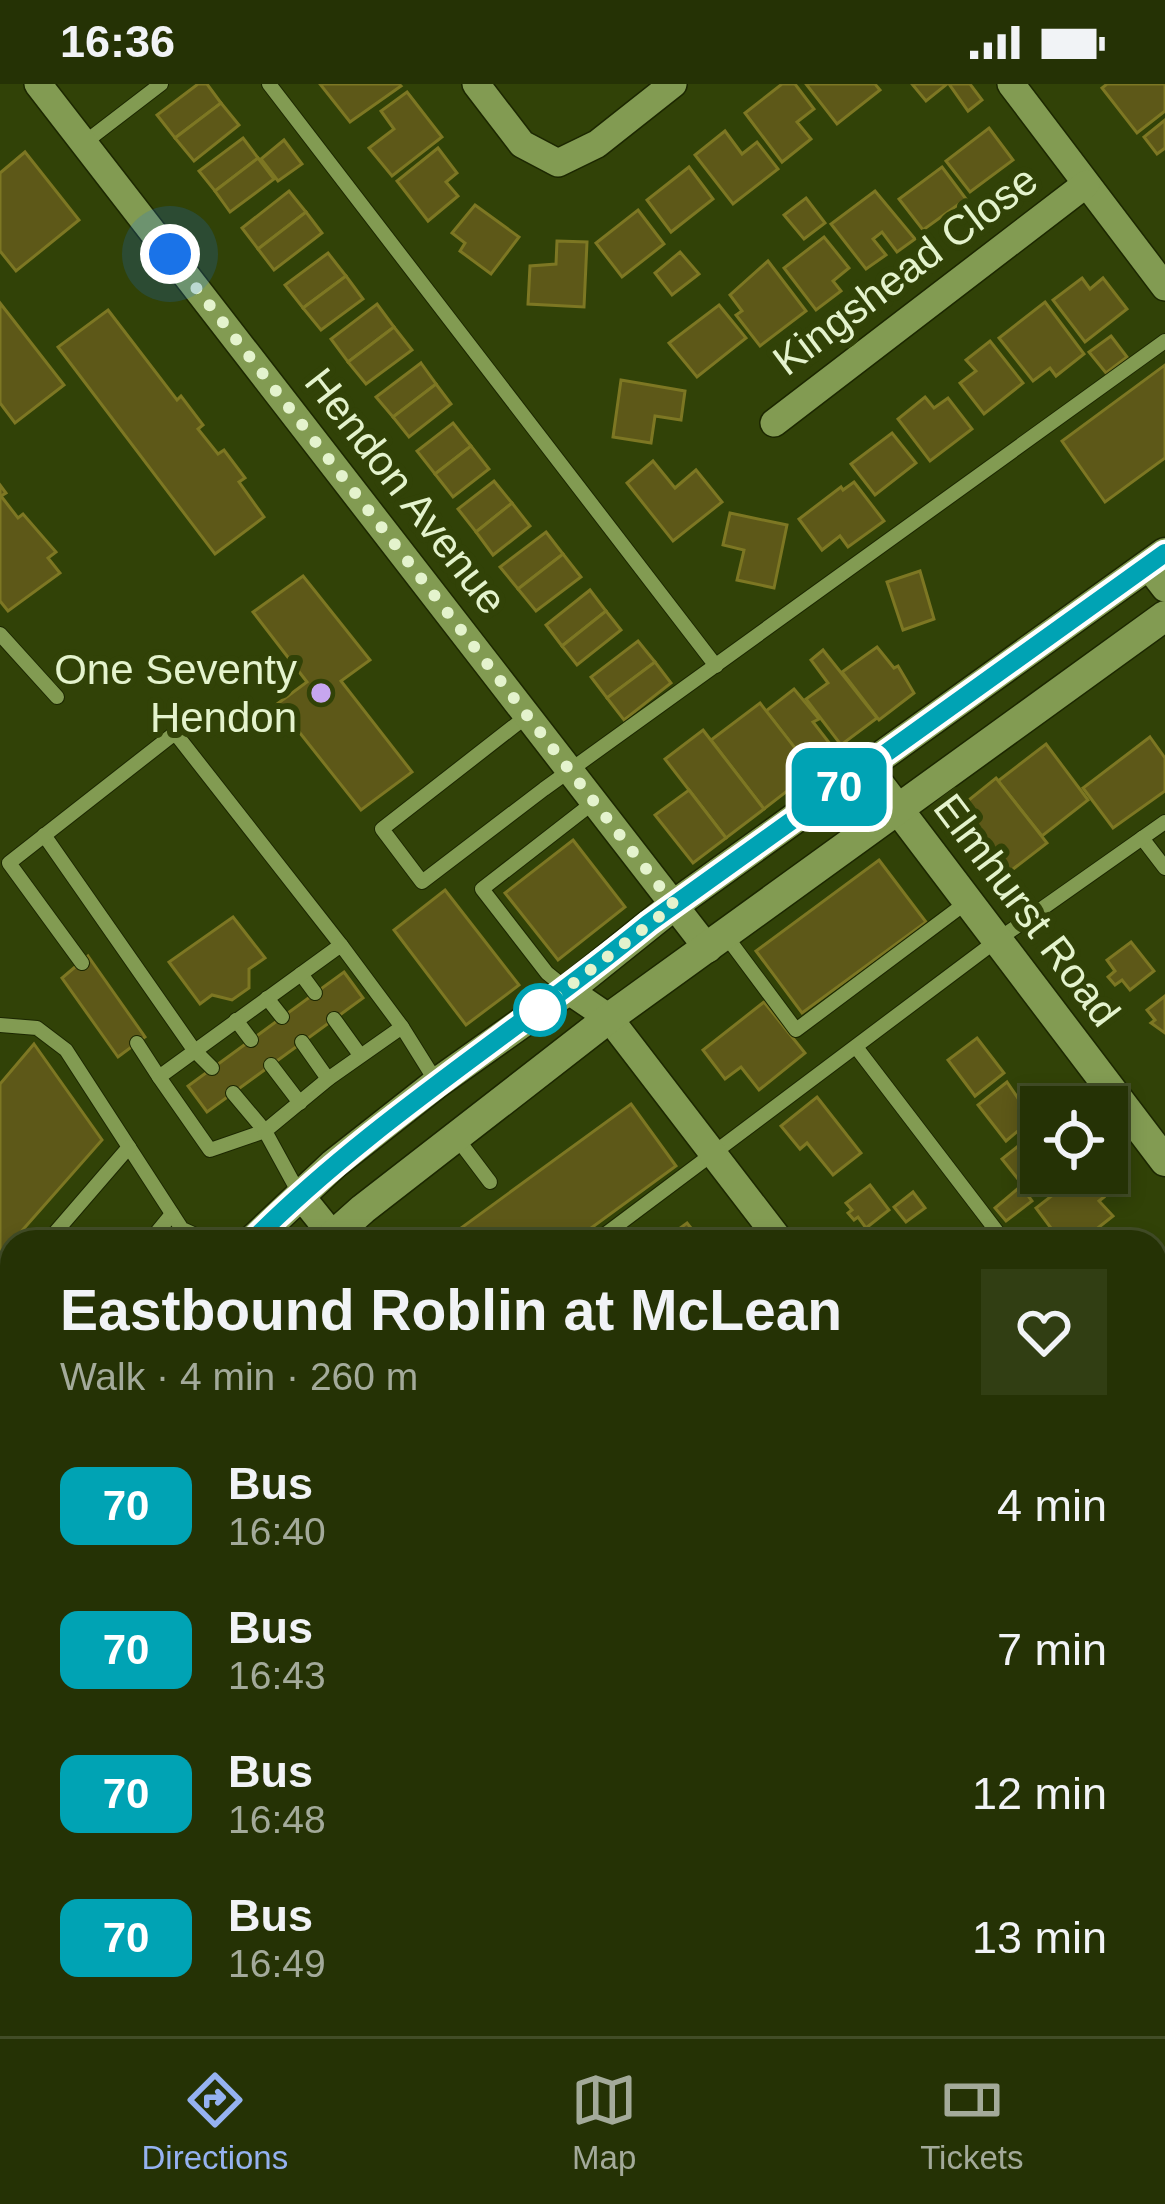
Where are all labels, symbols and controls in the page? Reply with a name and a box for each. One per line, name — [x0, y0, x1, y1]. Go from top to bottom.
text: 16:36 — [60, 16, 175, 67]
street label: Kingshead Close — [764, 156, 1046, 384]
your location — [140, 224, 200, 284]
street label: Hendon Avenue — [296, 359, 516, 623]
place label: One Seventy Hendon — [54, 646, 297, 741]
marker: One Seventy Hendon — [308, 680, 334, 706]
line badge: 70 — [785, 748, 893, 826]
text: 70 — [816, 763, 862, 810]
street label: Elmhurst Road — [925, 785, 1129, 1035]
unlabelled marker — [515, 985, 565, 1035]
map controls — [1020, 1086, 1128, 1194]
button: locate — [1020, 1086, 1128, 1194]
button: heart — [981, 1269, 1107, 1395]
text: Eastbound Roblin at McLean — [60, 1278, 842, 1342]
text: Walk · 4 min · 260 m — [60, 1355, 418, 1398]
text: Bus — [228, 1458, 313, 1509]
text: 4 min — [997, 1480, 1107, 1531]
text: 70 — [103, 1482, 149, 1529]
text: 16:40 — [228, 1510, 326, 1553]
text: Bus — [228, 1602, 313, 1653]
text: 7 min — [997, 1624, 1107, 1675]
text: 70 — [103, 1626, 149, 1673]
text: 16:43 — [228, 1654, 326, 1697]
text: Bus — [228, 1746, 313, 1797]
text: 12 min — [972, 1768, 1107, 1819]
text: 70 — [103, 1770, 149, 1817]
text: 16:48 — [228, 1798, 326, 1841]
text: Bus — [228, 1890, 313, 1941]
text: 13 min — [972, 1912, 1107, 1963]
text: 70 — [103, 1914, 149, 1961]
text: 16:49 — [228, 1942, 326, 1985]
tab: Directions — [141, 2067, 288, 2177]
tab: Map — [571, 2067, 637, 2177]
tab: Tickets — [920, 2067, 1023, 2177]

